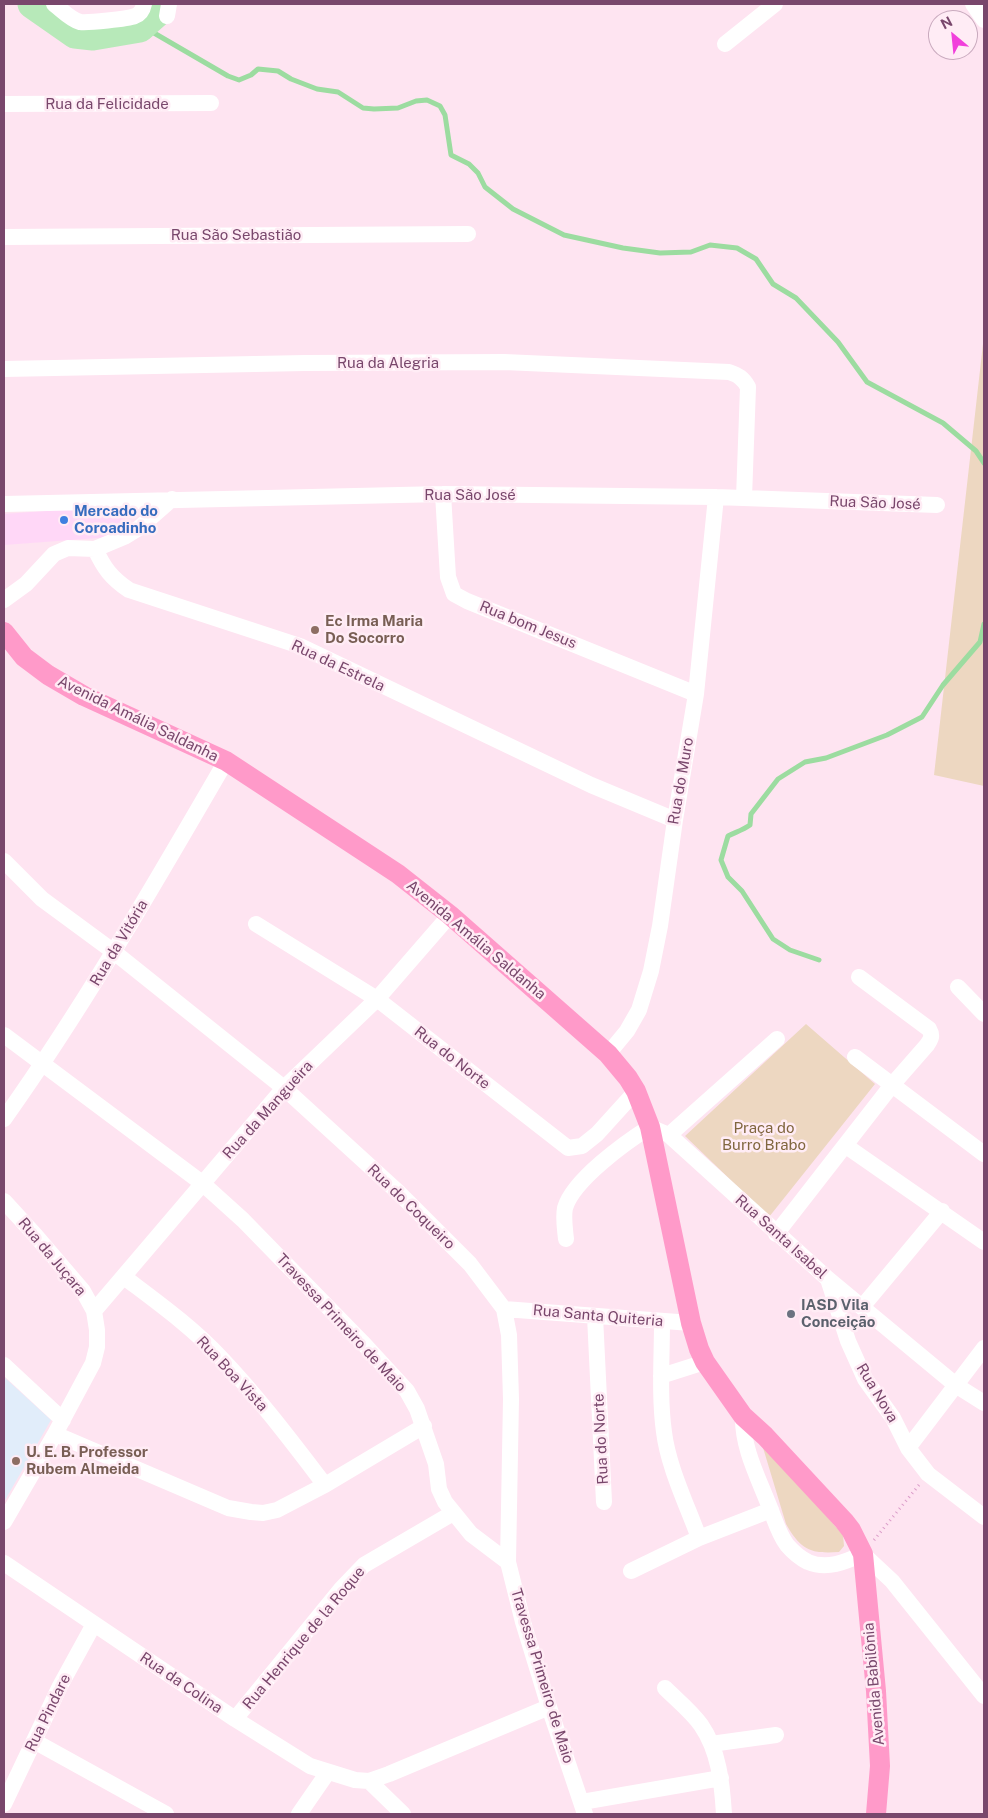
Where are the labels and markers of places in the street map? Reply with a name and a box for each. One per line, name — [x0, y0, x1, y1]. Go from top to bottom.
place label: Mercado do Coroadinho — [74, 502, 158, 537]
marker: Mercado do Coroadinho — [58, 514, 70, 526]
place label: Ec Irma Maria Do Socorro — [325, 612, 423, 647]
marker: Ec Irma Maria Do Socorro — [309, 624, 321, 636]
place label: IASD Vila Conceição — [801, 1296, 875, 1331]
marker: IASD Vila Conceição — [785, 1308, 797, 1320]
place label: U. E. B. Professor Rubem Almeida — [26, 1443, 148, 1478]
marker: U. E. B. Professor Rubem Almeida — [10, 1455, 22, 1467]

